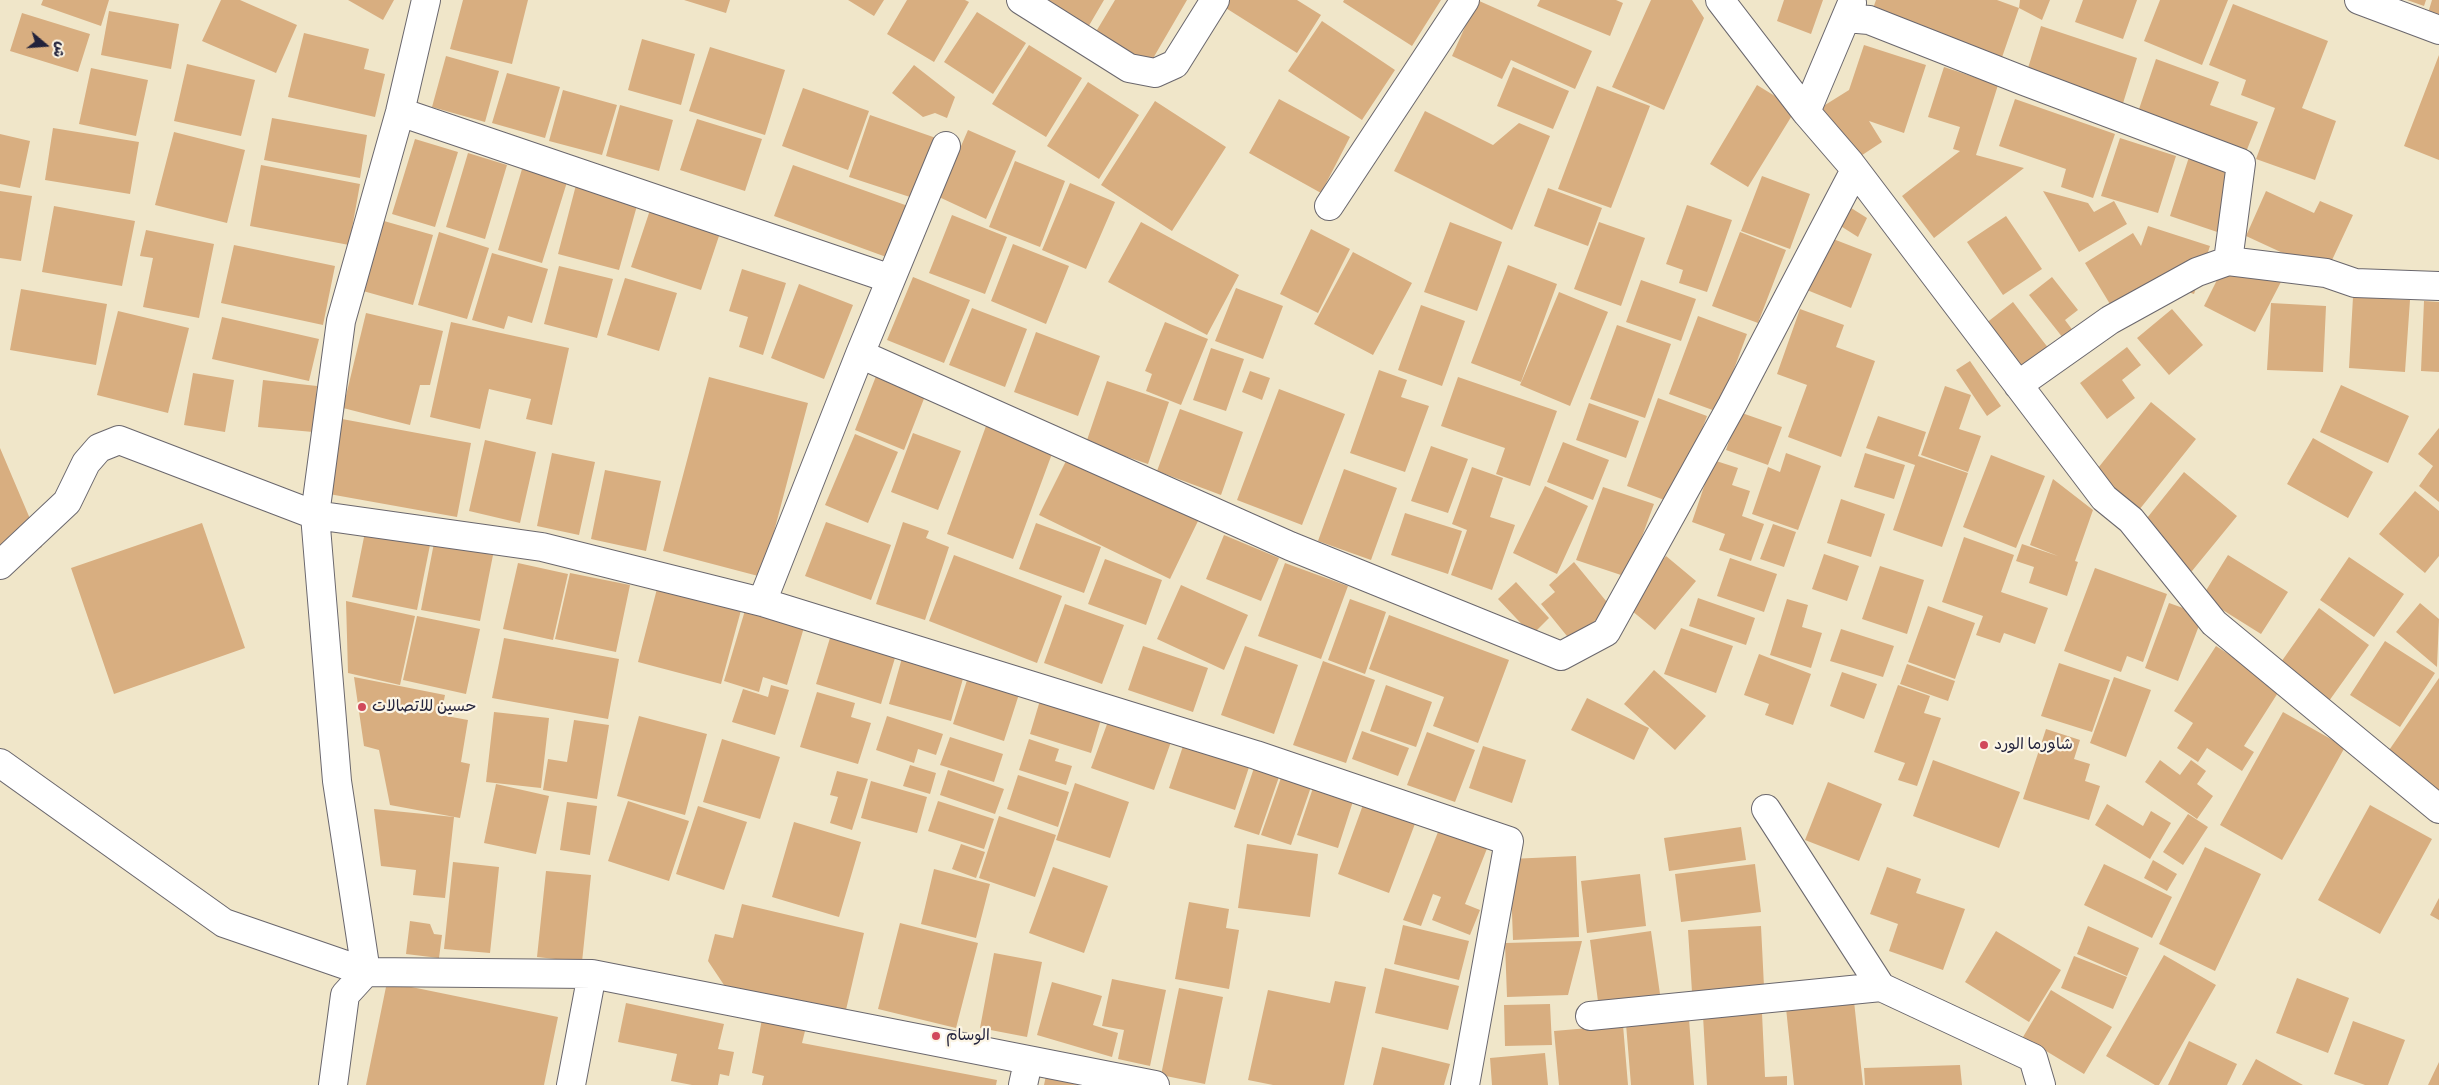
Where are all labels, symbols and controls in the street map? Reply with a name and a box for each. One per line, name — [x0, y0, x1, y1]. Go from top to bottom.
north arrow — [20, 20, 70, 70]
text: ش — [49, 40, 70, 60]
place label: حسين للاتصالات — [372, 697, 476, 717]
marker: حسين للاتصالات — [356, 701, 368, 713]
place label: شاورما الورد — [1994, 735, 2073, 755]
marker: شاورما الورد — [1978, 739, 1990, 751]
place label: الوسام — [946, 1026, 990, 1046]
marker: الوسام — [930, 1030, 942, 1042]

